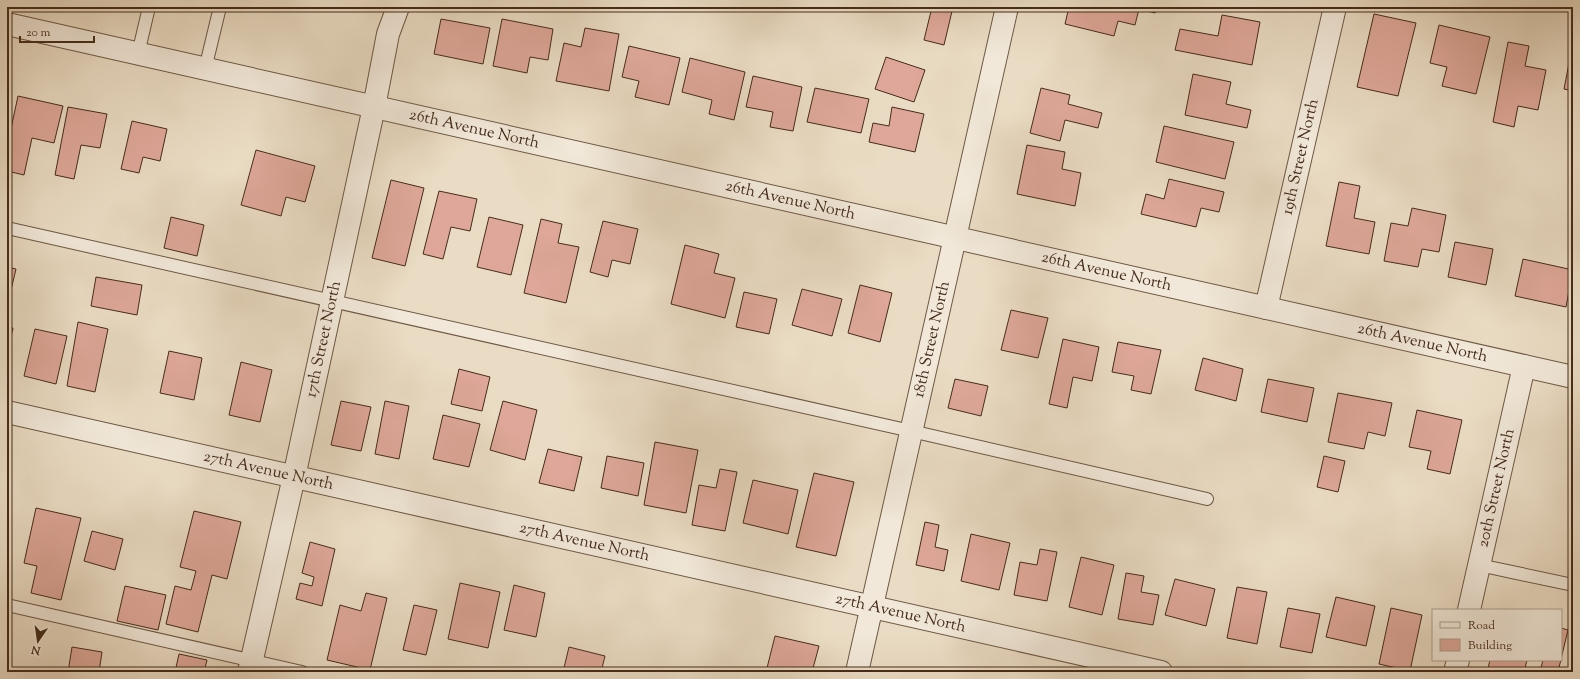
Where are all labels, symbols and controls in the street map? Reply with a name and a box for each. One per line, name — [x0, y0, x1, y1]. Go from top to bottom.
scale bar — [20, 18, 94, 44]
text: 20 m — [26, 24, 51, 42]
street label: 19th Street North — [1276, 96, 1325, 217]
street label: 26th Avenue North — [407, 104, 542, 155]
street label: 26th Avenue North — [723, 175, 858, 227]
street label: 26th Avenue North — [1039, 246, 1174, 298]
street label: 17th Street North — [300, 278, 348, 400]
street label: 18th Street North — [908, 278, 956, 400]
street label: 26th Avenue North — [1355, 317, 1490, 369]
street label: 20th Street North — [1472, 426, 1521, 550]
street label: 27th Avenue North — [201, 445, 336, 497]
street label: 27th Avenue North — [517, 516, 652, 568]
street label: 27th Avenue North — [833, 587, 969, 639]
legend — [1432, 609, 1562, 661]
text: Road — [1468, 617, 1495, 635]
north arrow — [18, 621, 58, 661]
text: Building — [1468, 637, 1512, 655]
text: N — [30, 641, 43, 659]

